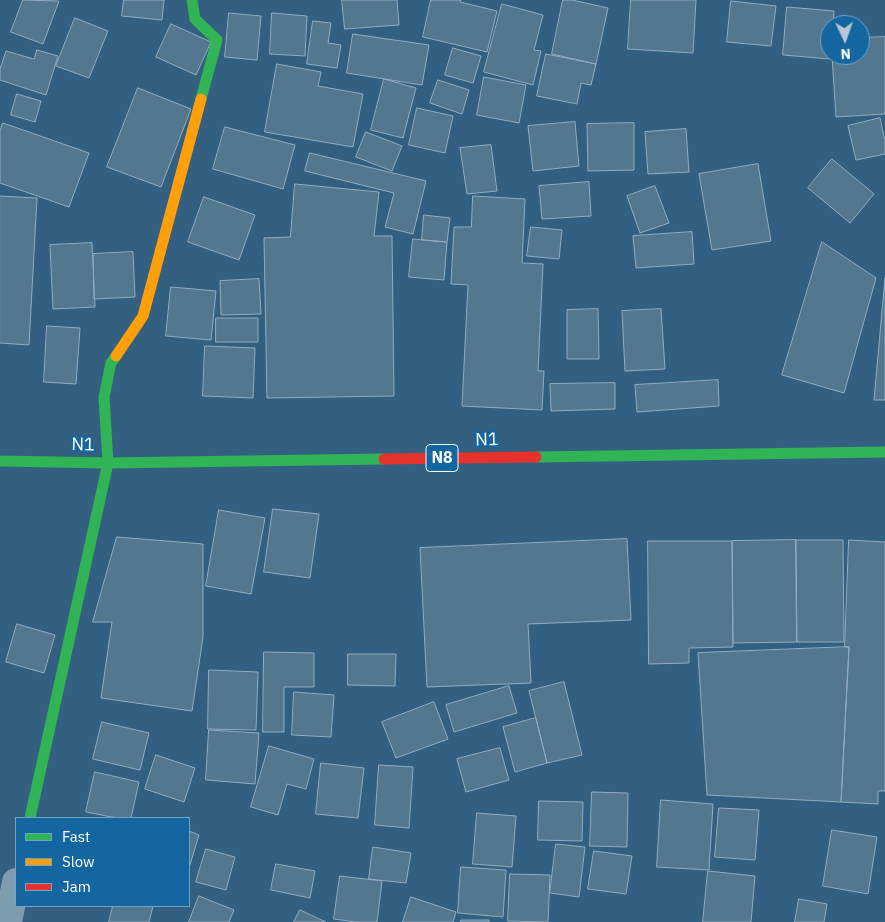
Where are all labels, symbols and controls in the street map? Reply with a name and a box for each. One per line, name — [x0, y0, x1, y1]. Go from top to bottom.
north arrow — [820, 15, 870, 65]
text: N — [840, 45, 851, 63]
street label: N1 — [475, 429, 499, 451]
street label: N1 — [71, 434, 95, 456]
road number: N8 — [426, 444, 458, 472]
legend — [15, 817, 190, 907]
text: Fast — [62, 827, 90, 846]
text: Slow — [62, 852, 95, 871]
text: Jam — [62, 877, 91, 896]

